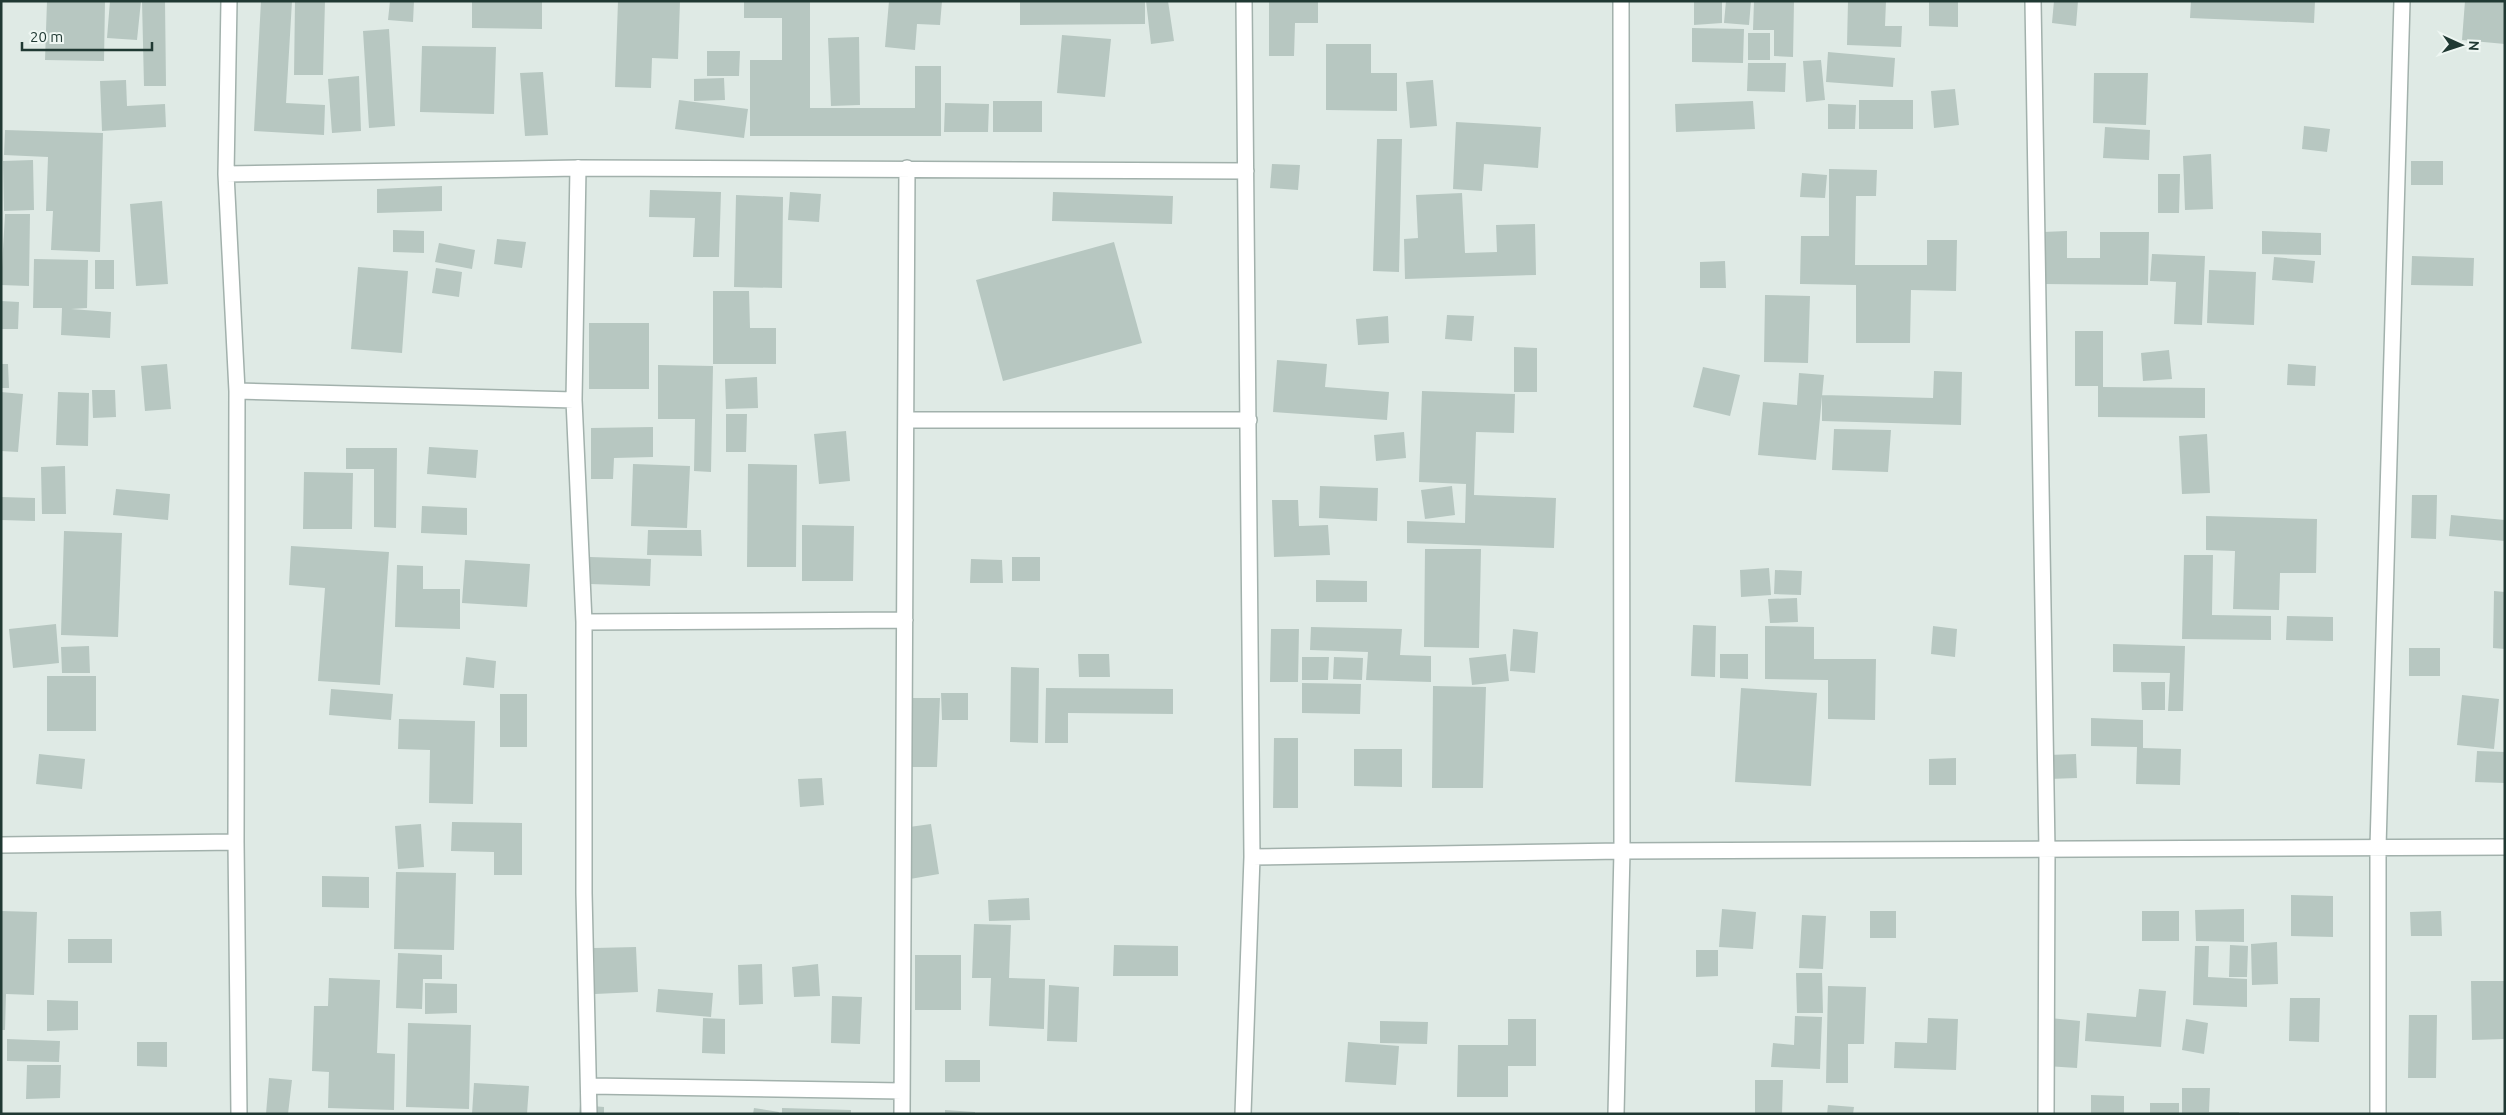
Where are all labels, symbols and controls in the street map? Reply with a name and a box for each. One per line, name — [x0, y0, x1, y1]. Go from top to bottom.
scale bar — [22, 20, 152, 52]
north arrow — [2436, 20, 2486, 70]
text: 20 m — [30, 28, 63, 45]
text: N — [2466, 40, 2482, 51]

